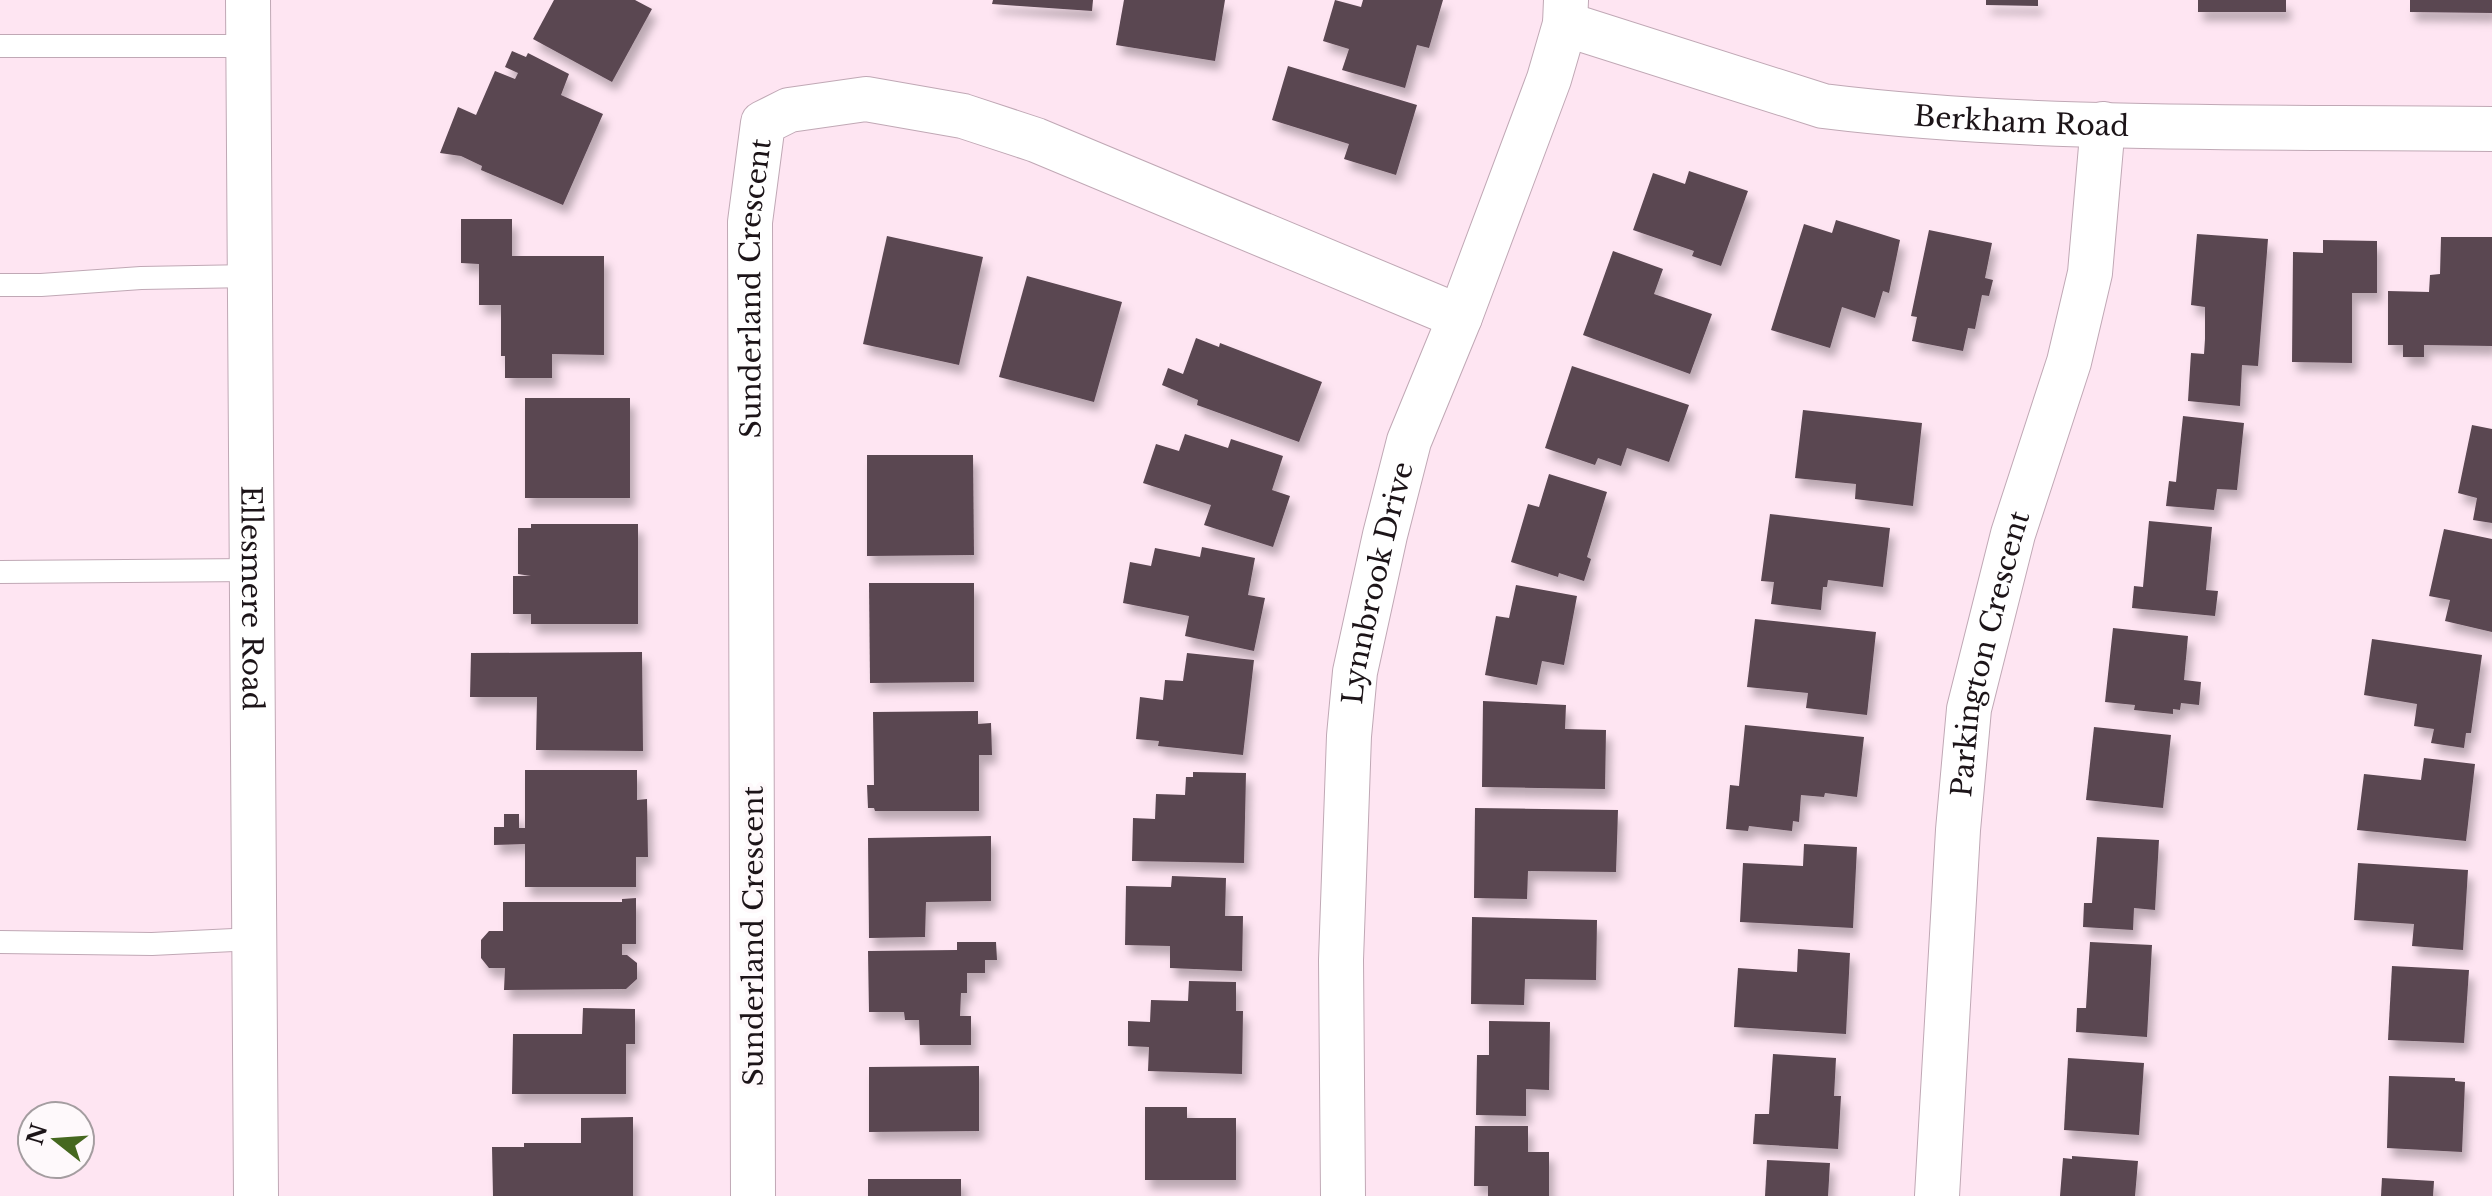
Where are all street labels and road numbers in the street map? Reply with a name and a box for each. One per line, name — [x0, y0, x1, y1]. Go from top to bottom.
street label: Berkham Road — [1913, 98, 2130, 143]
street label: Sunderland Crescent — [732, 136, 778, 438]
street label: Lynnbrook Drive — [1335, 458, 1421, 706]
street label: Ellesmere Road — [234, 485, 270, 711]
street label: Parkington Crescent — [1944, 506, 2037, 798]
street label: Sunderland Crescent — [736, 785, 771, 1086]

